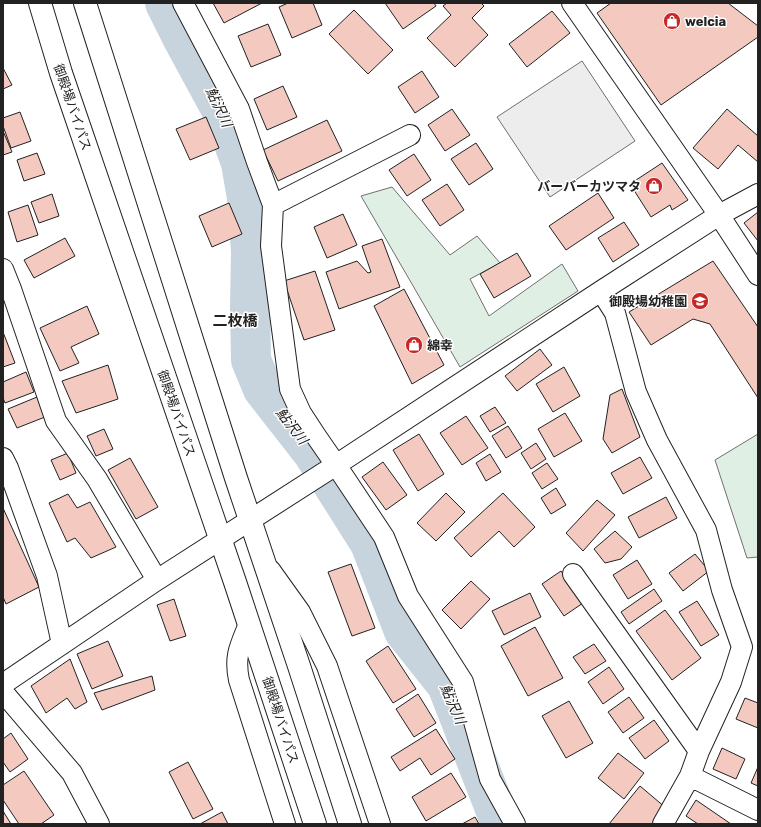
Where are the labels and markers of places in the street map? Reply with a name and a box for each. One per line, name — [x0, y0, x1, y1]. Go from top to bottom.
shop icon: welcia — [662, 11, 682, 31]
place label: welcia — [685, 14, 726, 29]
shop icon: バーバーカツマタ — [644, 176, 664, 196]
place label: バーバーカツマタ — [537, 179, 641, 194]
school or university icon: 御殿場幼稚園 — [690, 291, 710, 311]
place label: 御殿場幼稚園 — [609, 294, 687, 309]
shop icon: 綿幸 — [404, 335, 424, 355]
place label: 綿幸 — [427, 338, 453, 353]

